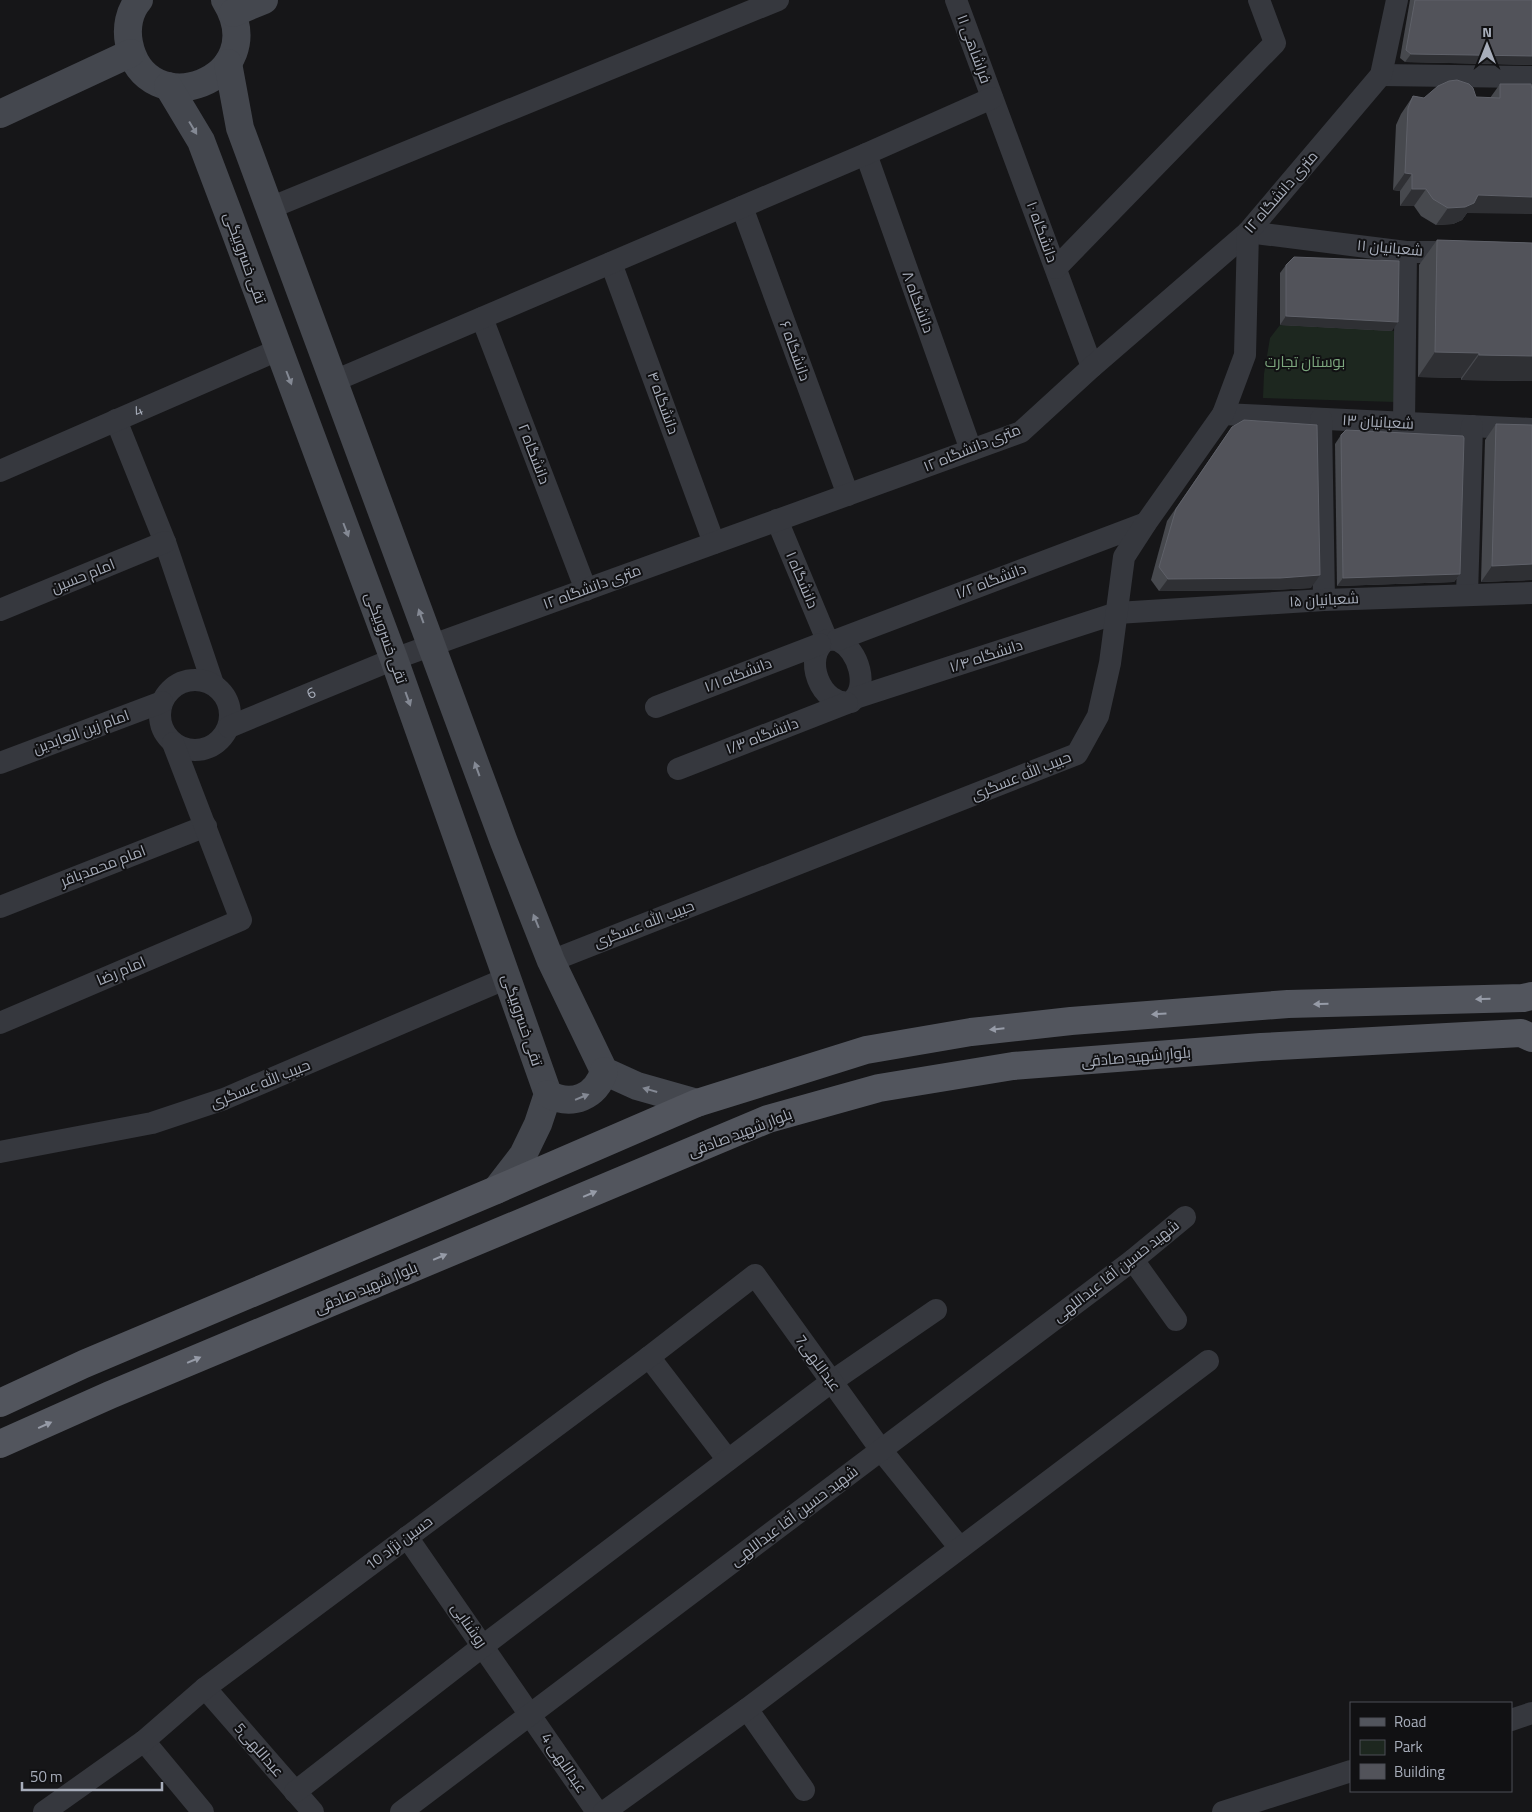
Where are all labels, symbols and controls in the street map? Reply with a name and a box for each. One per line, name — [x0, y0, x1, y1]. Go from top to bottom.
street label: فراشاهی ۱۱ — [951, 11, 998, 87]
north arrow — [1462, 20, 1512, 70]
text: N — [1482, 21, 1492, 42]
one-way arrow — [188, 122, 197, 135]
street label: ۱۲ متری دانشگاه — [1238, 145, 1323, 238]
street label: دانشگاه ۱۰ — [1021, 198, 1064, 266]
street label: تقی خسروبیگی — [218, 209, 273, 307]
street label: شعبانیان ۱۱ — [1356, 233, 1424, 262]
street label: دانشگاه ۸ — [897, 268, 940, 336]
street label: دانشگاه ۶ — [774, 318, 817, 384]
park label: بوستان تجارت — [1265, 350, 1345, 373]
street label: دانشگاه ۴ — [642, 368, 685, 437]
one-way arrow — [286, 370, 293, 385]
street label: 4 — [130, 398, 147, 423]
street label: شعبانیان ۱۳ — [1342, 408, 1414, 435]
street label: ۱۲ متری دانشگاه — [920, 418, 1024, 478]
street label: دانشگاه ۲ — [512, 420, 557, 487]
one-way arrow — [342, 523, 350, 538]
street label: دانشگاه ۱ — [780, 548, 825, 612]
street label: امام حسین — [47, 552, 118, 599]
street label: دانشگاه ۱/۲ — [952, 557, 1029, 605]
street label: ۱۲ متری دانشگاه — [539, 558, 644, 615]
street label: شعبانیان ۱۵ — [1289, 586, 1359, 613]
street label: تقی خسروبیگی — [359, 589, 414, 687]
one-way arrow — [417, 609, 424, 624]
street label: دانشگاه ۱/۴ — [946, 633, 1026, 678]
street label: دانشگاه ۱/۱ — [701, 651, 775, 698]
street label: 6 — [303, 680, 319, 705]
one-way arrow — [405, 691, 412, 706]
street label: امام زین العابدین — [29, 703, 132, 760]
street label: دانشگاه ۱/۳ — [722, 711, 802, 760]
street label: حبیب الله عسگری — [967, 745, 1074, 806]
one-way arrow — [473, 761, 481, 776]
street label: امام محمدباقر — [56, 839, 149, 893]
street label: حبیب الله عسگری — [590, 894, 698, 953]
one-way arrow — [531, 913, 539, 928]
street label: امام رضا — [93, 950, 149, 991]
street label: تقی خسروبیگی — [496, 971, 549, 1069]
one-way arrow — [1475, 995, 1491, 1003]
one-way arrow — [1313, 1000, 1329, 1008]
one-way arrow — [1151, 1011, 1167, 1019]
one-way arrow — [989, 1025, 1005, 1033]
street label: بلوار شهید صادقی — [1080, 1040, 1192, 1073]
street label: حبیب الله عسگری — [206, 1053, 313, 1114]
one-way arrow — [642, 1085, 657, 1093]
one-way arrow — [575, 1093, 590, 1101]
street label: بلوار شهید صادقی — [684, 1102, 795, 1163]
one-way arrow — [583, 1190, 597, 1198]
street label: شهید حسین آقا عبداللهی — [1047, 1214, 1184, 1328]
one-way arrow — [433, 1253, 448, 1260]
street label: بلوار شهید صادقی — [311, 1255, 421, 1320]
street label: عبداللهی7 — [790, 1329, 847, 1396]
one-way arrow — [187, 1356, 201, 1364]
one-way arrow — [37, 1420, 52, 1429]
street label: شهید حسین آقا عبداللهی — [725, 1460, 863, 1572]
street label: حسین نژاد 10 — [360, 1510, 437, 1576]
street label: روشنایی — [445, 1597, 493, 1652]
legend — [1350, 1702, 1512, 1792]
text: Road — [1394, 1710, 1426, 1733]
street label: عبداللهی5 — [229, 1717, 290, 1782]
street label: عبداللهی 4 — [536, 1728, 593, 1798]
text: Park — [1394, 1735, 1423, 1758]
scale bar — [22, 1760, 162, 1792]
text: Building — [1394, 1760, 1445, 1783]
text: 50 m — [30, 1765, 63, 1788]

